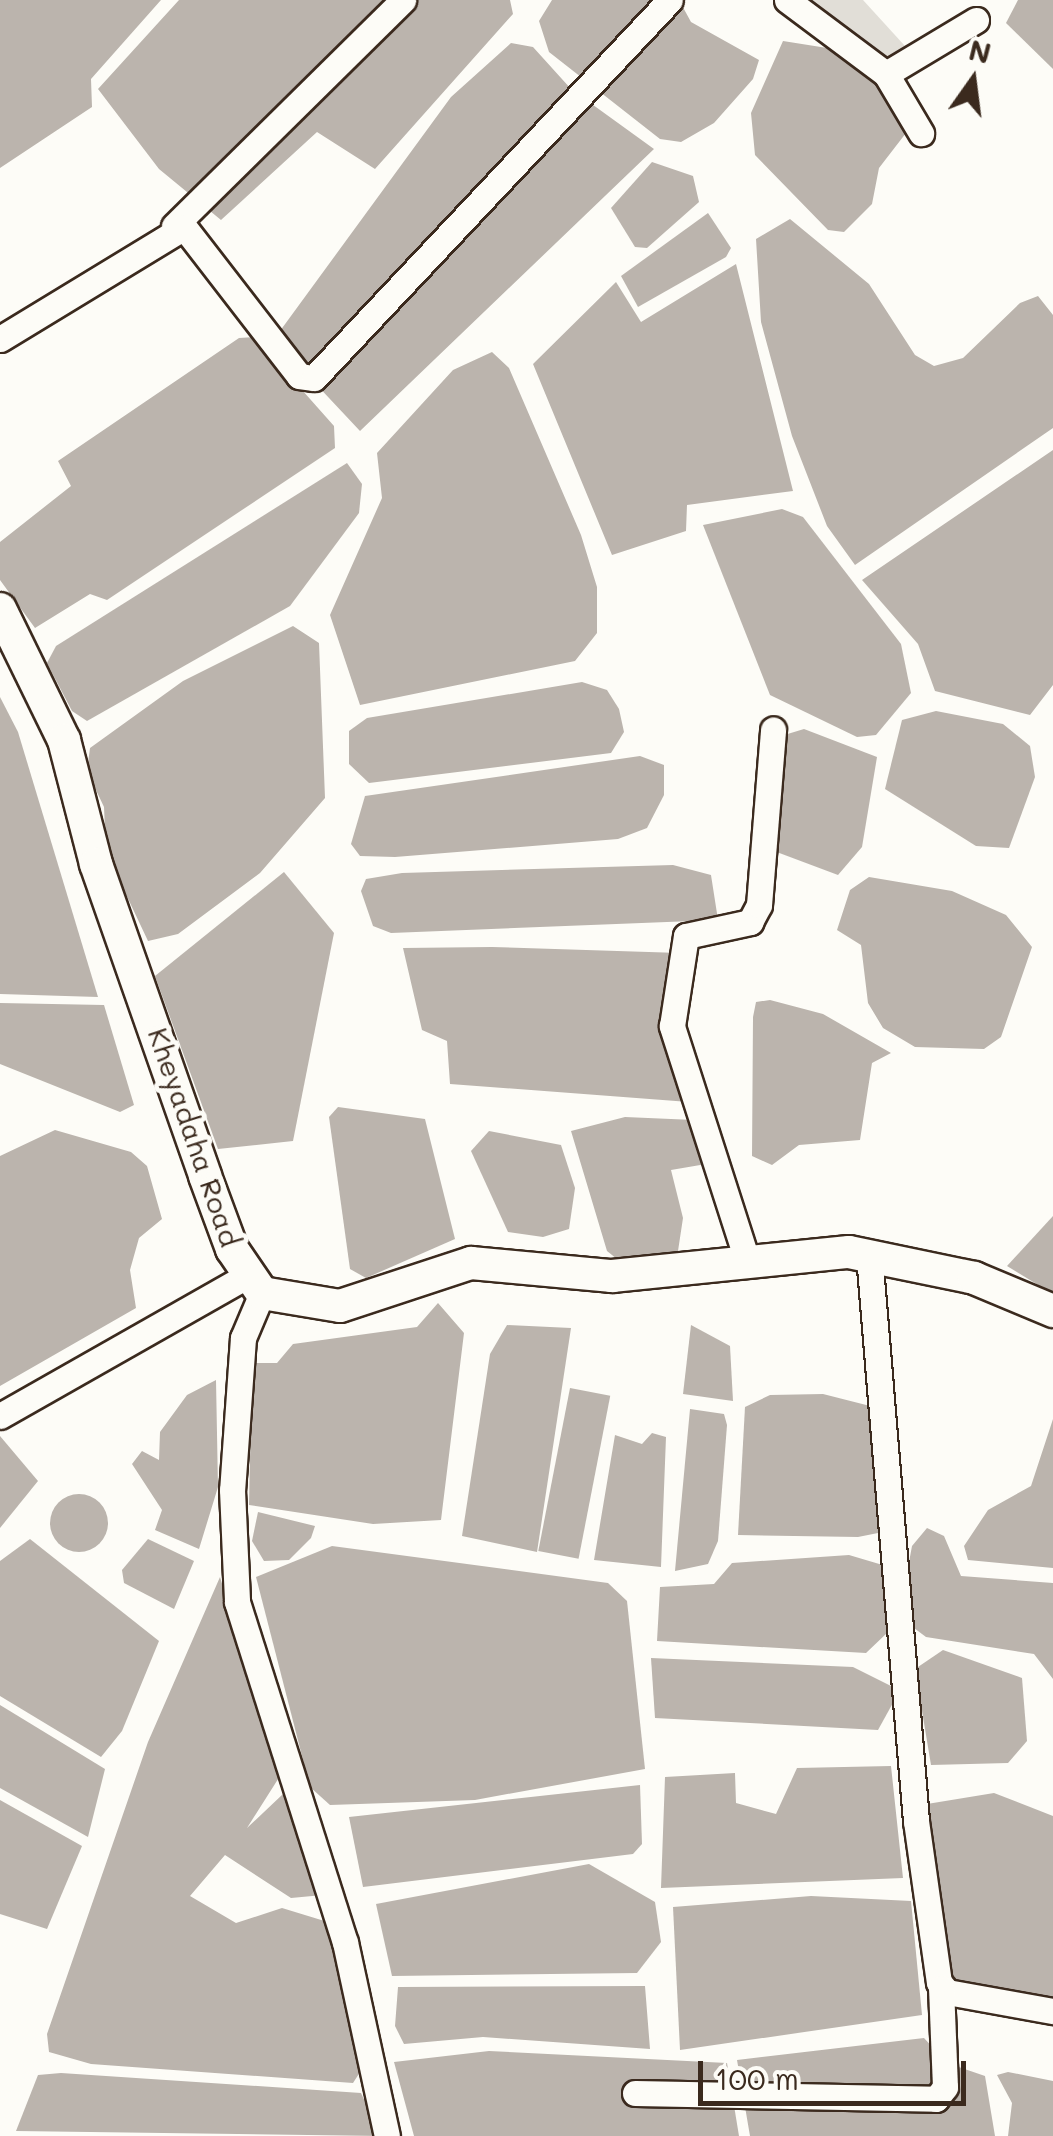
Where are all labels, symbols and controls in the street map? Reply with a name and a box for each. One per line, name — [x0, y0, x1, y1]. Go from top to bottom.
north arrow — [923, 30, 1023, 130]
text: N — [966, 31, 995, 71]
street label: Kheyadaha Road — [142, 1023, 248, 1251]
scale bar — [703, 2041, 970, 2103]
text: 100 m — [715, 2058, 799, 2098]

